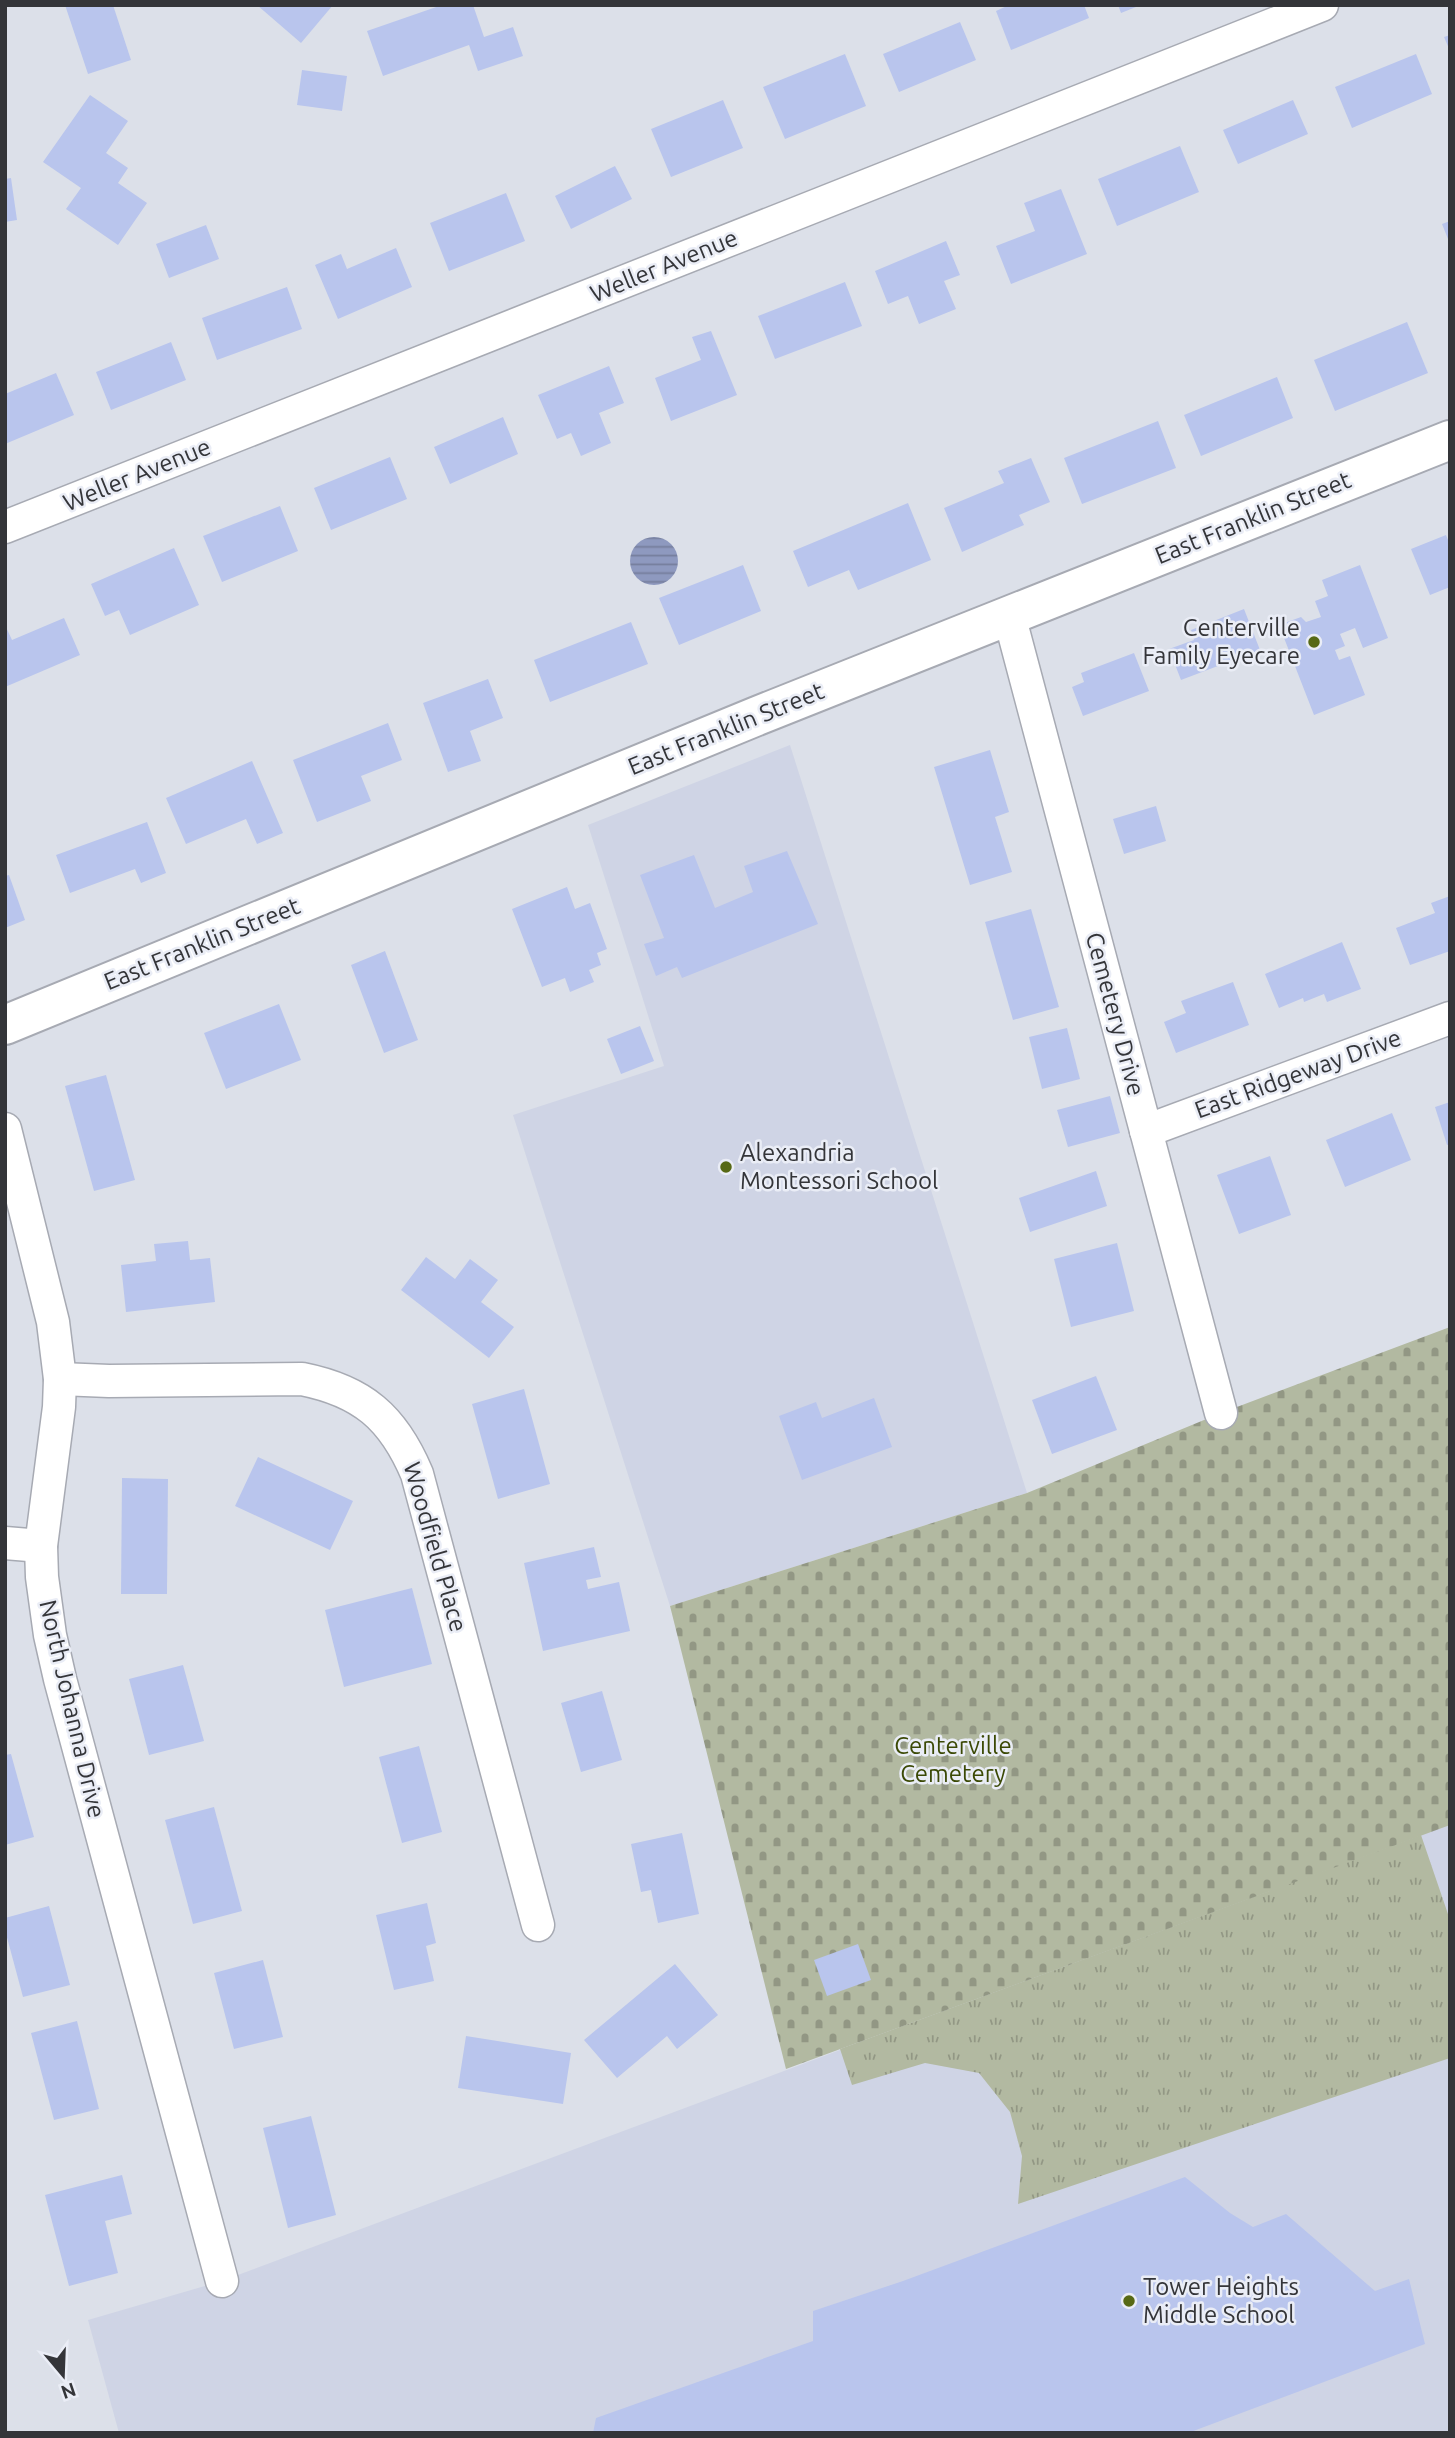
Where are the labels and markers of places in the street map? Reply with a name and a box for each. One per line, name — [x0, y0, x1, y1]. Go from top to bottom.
place label: Centerville Family Eyecare — [1142, 614, 1300, 669]
marker: Centerville Family Eyecare — [1306, 634, 1322, 650]
place label: Alexandria Montessori School — [740, 1139, 938, 1194]
marker: Alexandria Montessori School — [718, 1159, 734, 1175]
place label: Tower Heights Middle School — [1143, 2273, 1299, 2328]
marker: Tower Heights Middle School — [1121, 2293, 1137, 2309]

